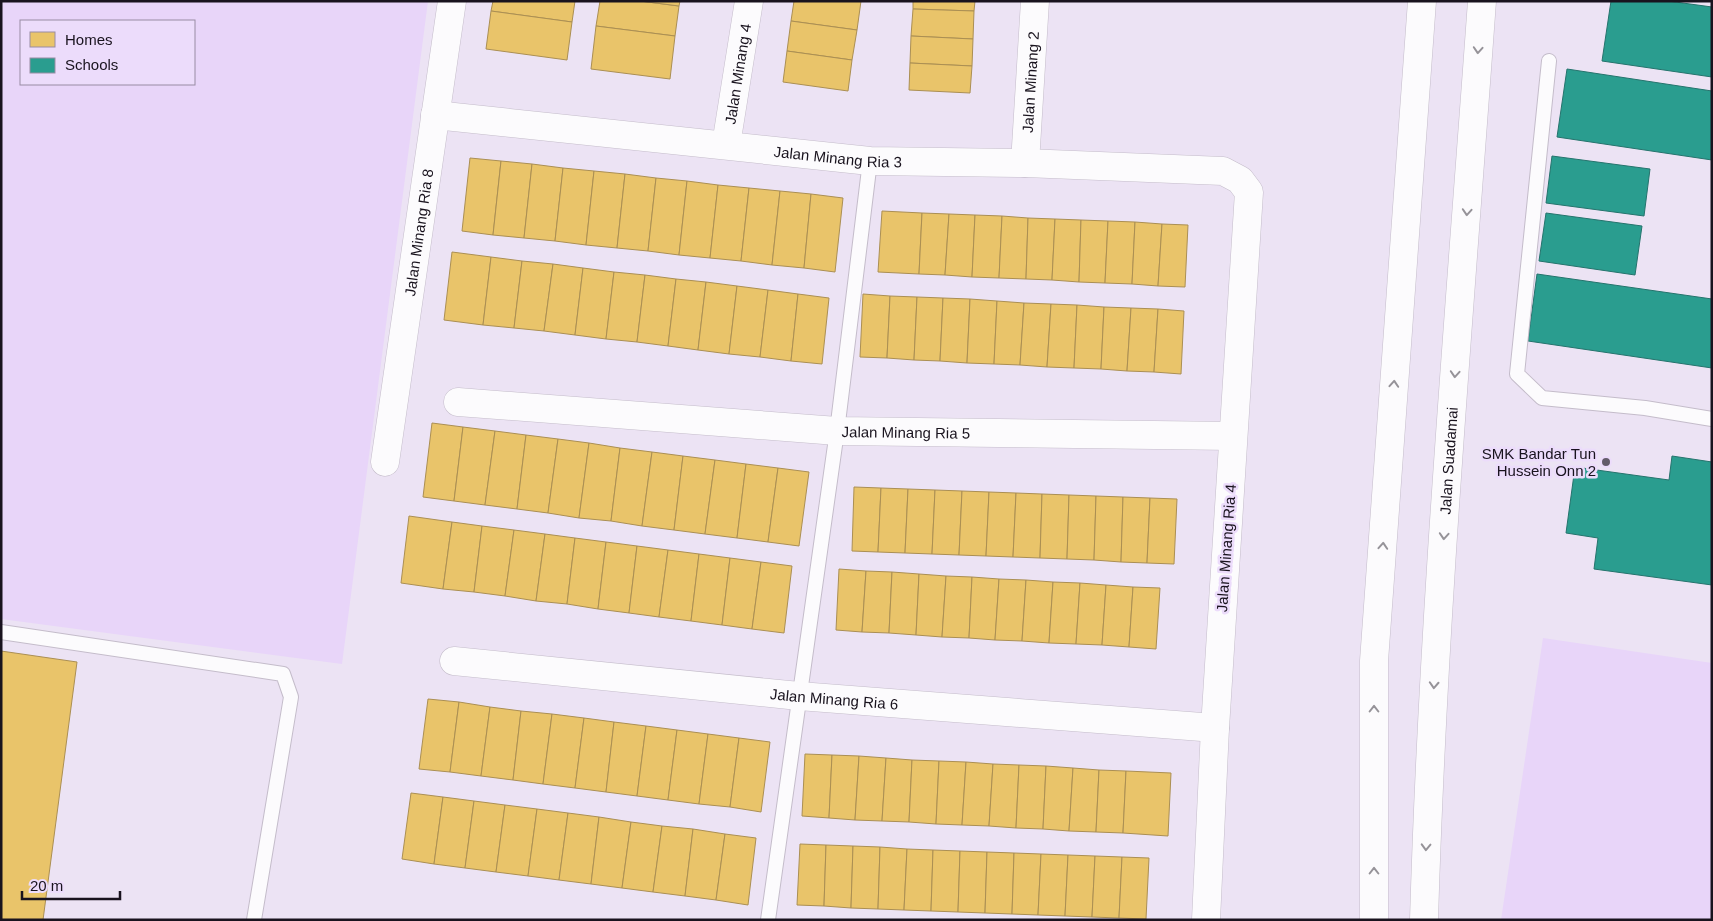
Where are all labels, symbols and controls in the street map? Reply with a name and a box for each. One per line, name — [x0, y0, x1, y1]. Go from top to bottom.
legend — [20, 20, 195, 85]
street label: Jalan Minang 4 — [721, 22, 754, 125]
text: Homes — [65, 31, 113, 48]
street label: Jalan Minang 2 — [1018, 31, 1042, 133]
one-way arrow — [1473, 46, 1484, 54]
text: Schools — [65, 56, 118, 73]
street label: Jalan Minang Ria 3 — [773, 142, 902, 170]
street label: Jalan Minang Ria 8 — [401, 168, 436, 297]
one-way arrow — [1461, 208, 1472, 216]
one-way arrow — [1450, 370, 1461, 378]
one-way arrow — [1389, 380, 1400, 388]
street label: Jalan Suadamai — [1436, 406, 1460, 515]
street label: Jalan Minang Ria 5 — [842, 423, 970, 441]
place label: SMK Bandar Tun Hussein Onn 2 — [1482, 445, 1596, 479]
marker: SMK Bandar Tun Hussein Onn 2 — [1600, 456, 1612, 468]
street label: Jalan Minang Ria 4 — [1213, 483, 1239, 613]
one-way arrow — [1439, 532, 1450, 540]
one-way arrow — [1377, 542, 1388, 550]
one-way arrow — [1428, 681, 1439, 689]
street label: Jalan Minang Ria 6 — [769, 685, 899, 712]
one-way arrow — [1369, 704, 1379, 712]
one-way arrow — [1421, 844, 1431, 852]
one-way arrow — [1369, 867, 1379, 874]
scale bar — [22, 868, 120, 900]
text: 20 m — [30, 877, 63, 894]

